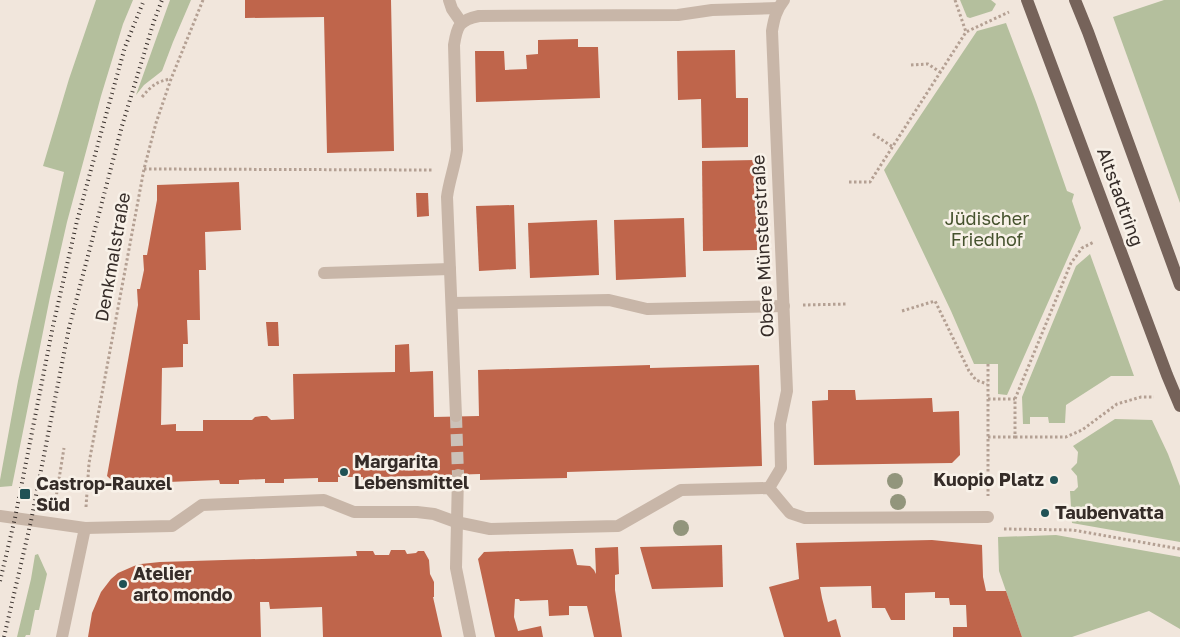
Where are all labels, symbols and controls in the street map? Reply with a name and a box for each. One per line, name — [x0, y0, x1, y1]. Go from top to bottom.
street label: Altstadtring — [1093, 144, 1149, 249]
street label: Obere Münsterstraße — [746, 154, 778, 338]
street label: Denkmalstraße — [90, 191, 134, 323]
park label: Jüdischer Friedhof — [945, 207, 1029, 250]
place label: Margarita Lebensmittel — [354, 450, 469, 493]
marker: Margarita Lebensmittel — [338, 466, 350, 478]
place label: Kuopio Platz — [933, 468, 1044, 490]
place label: Castrop-Rauxel Süd — [36, 472, 172, 515]
marker: Kuopio Platz — [1048, 474, 1060, 486]
marker: Castrop-Rauxel Süd — [18, 487, 32, 501]
place label: Taubenvatta — [1055, 501, 1164, 523]
marker: Taubenvatta — [1039, 507, 1051, 519]
place label: Atelier arto mondo — [133, 562, 233, 605]
marker: Atelier arto mondo — [117, 578, 129, 590]

